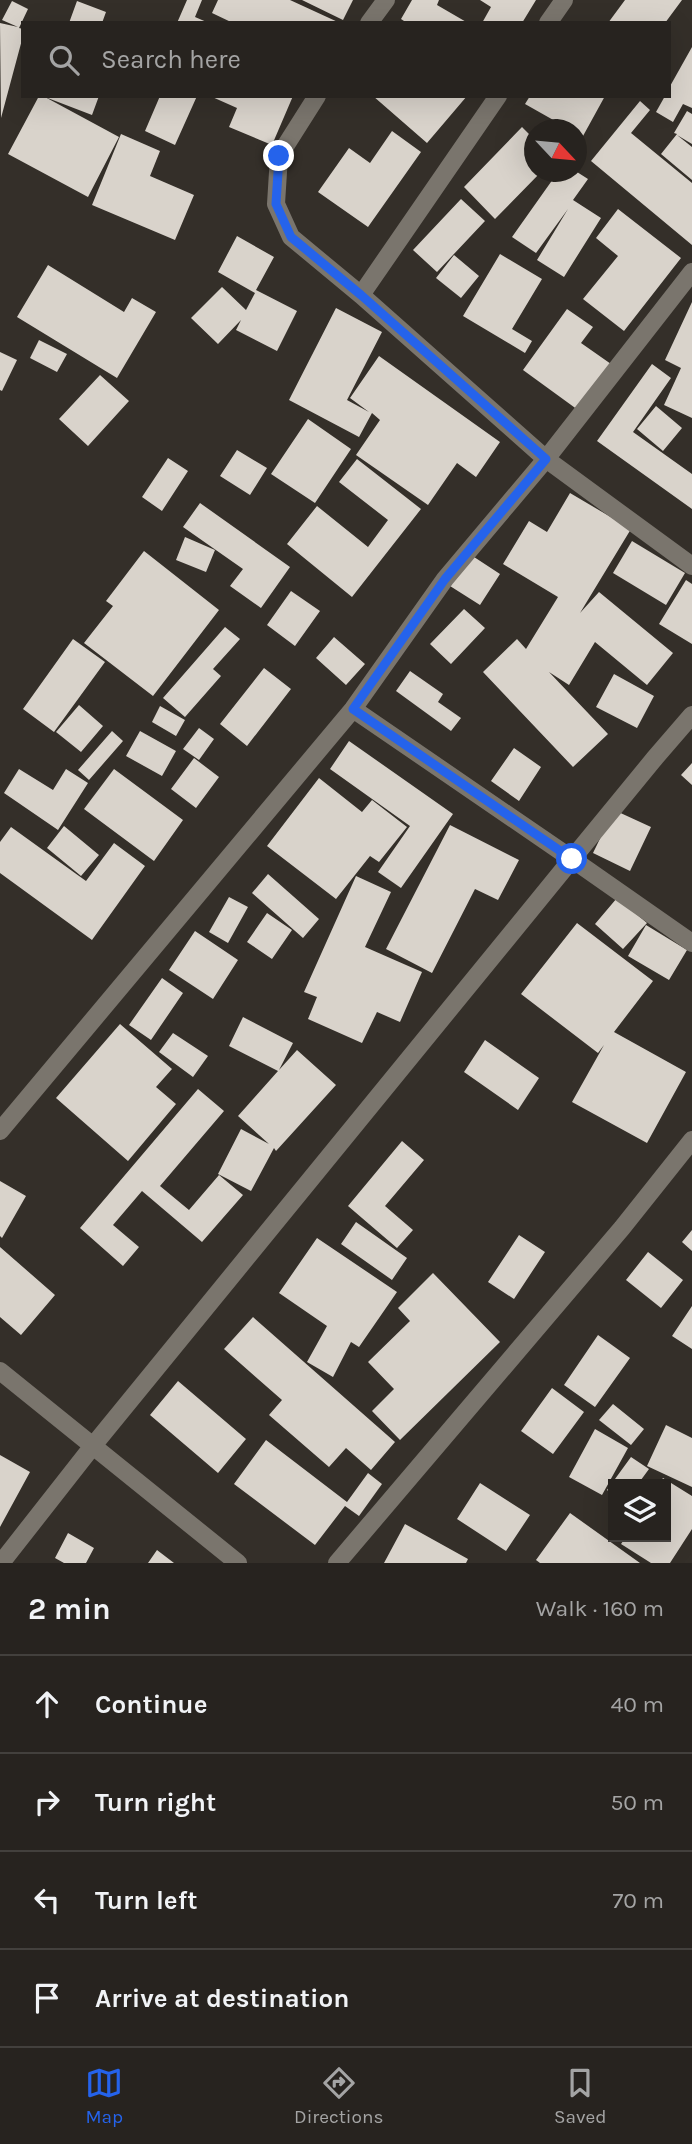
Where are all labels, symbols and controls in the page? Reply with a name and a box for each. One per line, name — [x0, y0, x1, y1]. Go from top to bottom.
search box — [21, 21, 671, 98]
icon: search — [45, 41, 83, 79]
text: Search here — [101, 44, 241, 75]
north arrow — [524, 119, 587, 182]
route end — [263, 140, 294, 171]
route start — [556, 843, 587, 874]
map controls — [608, 1479, 671, 1542]
button: layers — [608, 1479, 671, 1542]
text: 2 min — [28, 1591, 111, 1627]
text: Walk · 160 m — [536, 1595, 664, 1622]
icon: ahead — [28, 1685, 66, 1723]
text: Continue — [95, 1689, 207, 1720]
text: 40 m — [611, 1691, 664, 1718]
icon: right — [28, 1783, 66, 1821]
text: Turn right — [95, 1787, 216, 1818]
text: 50 m — [610, 1789, 664, 1816]
icon: left — [28, 1881, 66, 1919]
text: Turn left — [95, 1885, 197, 1916]
text: 70 m — [613, 1887, 664, 1914]
icon: arrive — [28, 1979, 66, 2017]
text: Arrive at destination — [95, 1983, 349, 2014]
tab: Map — [85, 2064, 123, 2128]
tab: Directions — [294, 2064, 383, 2128]
tab: Saved — [554, 2064, 607, 2128]

